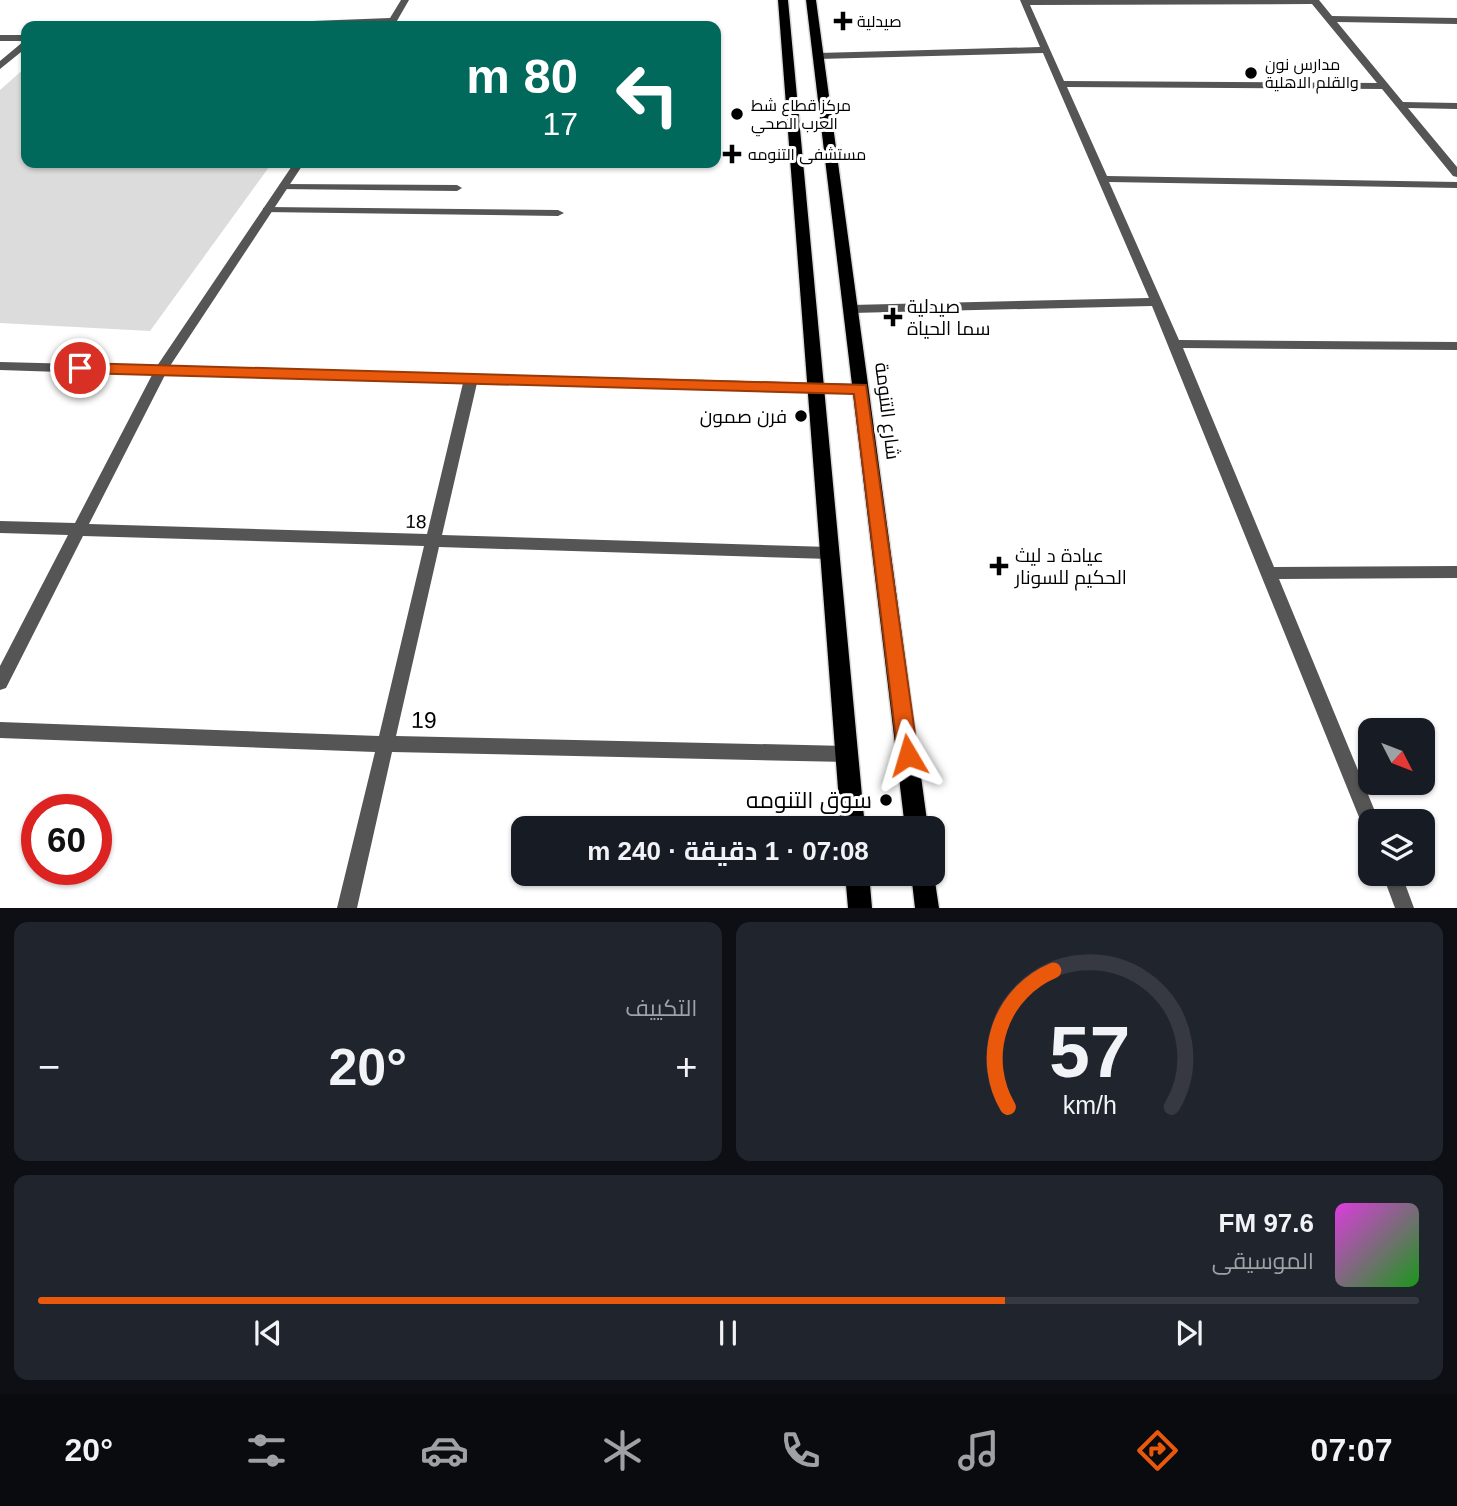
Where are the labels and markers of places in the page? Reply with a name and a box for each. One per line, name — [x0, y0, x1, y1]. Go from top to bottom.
marker: صيدلية — [835, 13, 851, 29]
place label: صيدلية — [857, 13, 902, 31]
place label: مدارس نون والقلم الاهلية — [1265, 56, 1359, 94]
marker: مدارس نون والقلم الاهلية — [1243, 65, 1259, 81]
place label: مركز قطاع شط العرب الصحي — [751, 97, 851, 137]
marker: مركز قطاع شط العرب الصحي — [729, 106, 745, 122]
marker: مستشفى التنومه — [722, 144, 742, 164]
place label: مستشفى التنومه — [748, 146, 866, 165]
place label: صيدلية سما الحياة — [907, 296, 991, 339]
marker: صيدلية سما الحياة — [885, 309, 901, 325]
pin — [50, 338, 110, 398]
place label: فرن صمون — [700, 406, 787, 428]
marker: فرن صمون — [793, 408, 809, 424]
place label: عيادة د ليث الحكيم للسونار — [1014, 545, 1127, 591]
marker: عيادة د ليث الحكيم للسونار — [989, 556, 1009, 576]
place label: سوق التنومه — [746, 787, 872, 814]
marker: سوق التنومه — [878, 792, 894, 808]

